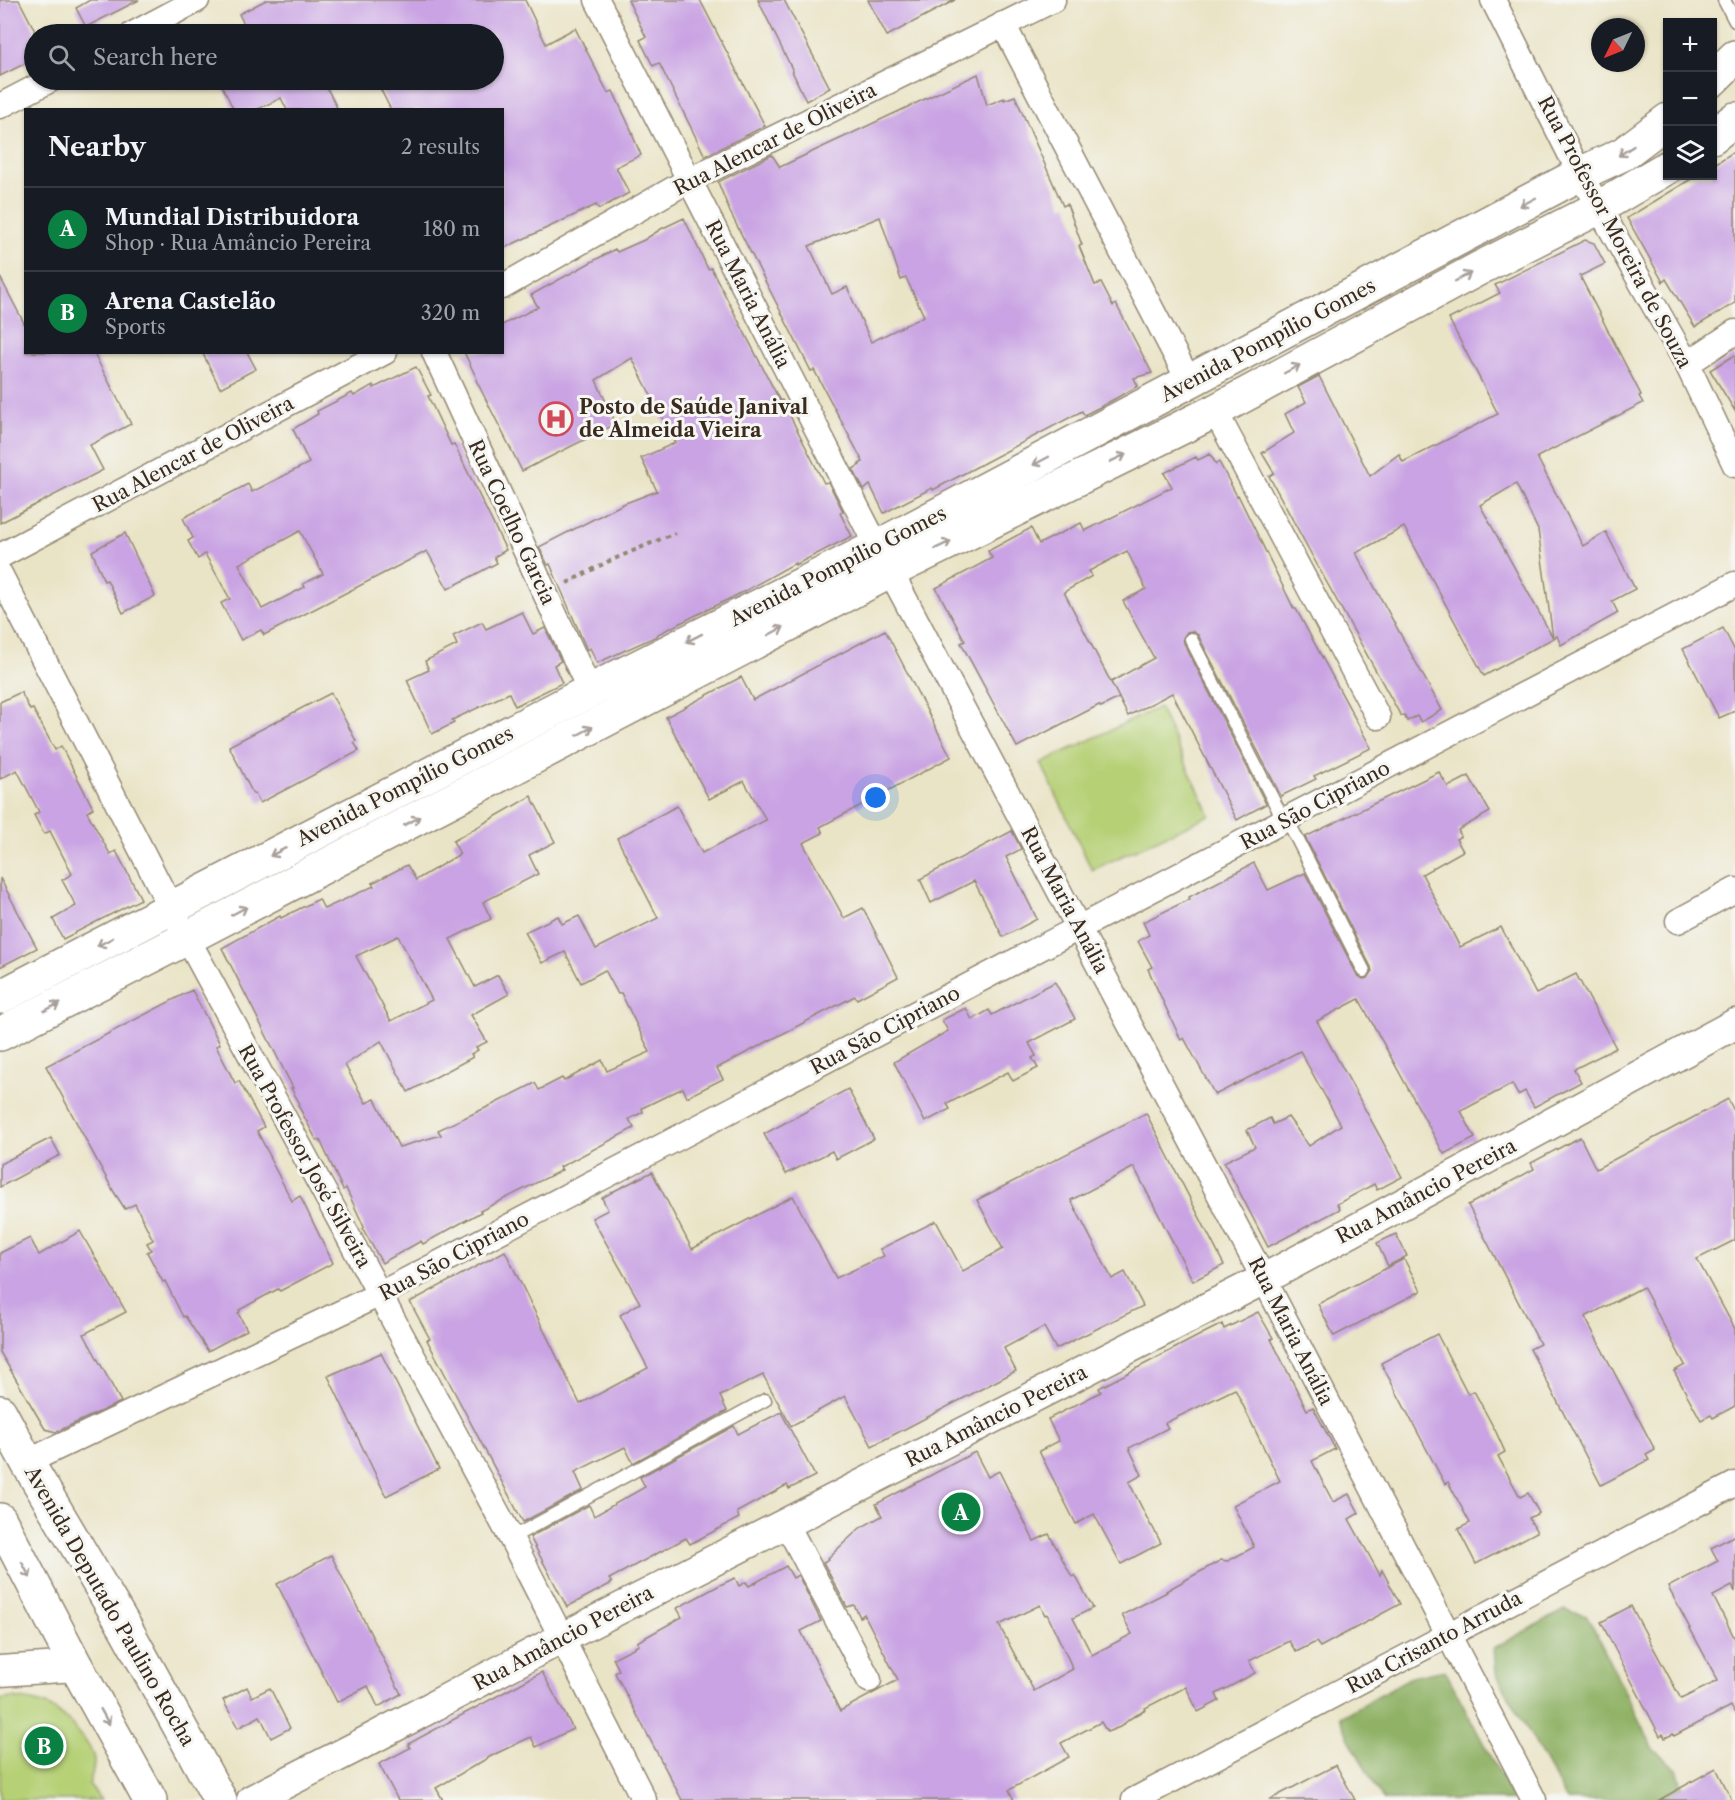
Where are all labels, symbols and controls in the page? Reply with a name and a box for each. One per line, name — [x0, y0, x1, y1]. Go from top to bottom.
north arrow — [1591, 18, 1645, 72]
map controls — [1663, 18, 1717, 180]
button: + — [1663, 18, 1717, 72]
search box — [24, 24, 504, 90]
icon: search — [45, 41, 78, 74]
text: Search here — [93, 44, 218, 71]
button: − — [1663, 72, 1717, 126]
street label: Rua Alencar de Oliveira — [670, 77, 881, 201]
street label: Rua Professor Moreira de Souza — [1533, 92, 1697, 373]
button: layers — [1663, 126, 1717, 180]
text: Nearby — [48, 131, 146, 163]
text: 2 results — [401, 135, 480, 159]
one-way arrow — [1618, 145, 1635, 157]
one-way arrow — [1520, 197, 1538, 208]
text: Mundial Distribuidora — [105, 204, 359, 231]
street label: Rua Maria Anália — [700, 216, 796, 372]
text: A — [60, 217, 75, 241]
text: 180 m — [423, 217, 480, 241]
text: Shop · Rua Amâncio Pereira — [105, 231, 371, 255]
one-way arrow — [1454, 271, 1472, 282]
street label: Avenida Pompílio Gomes — [1156, 273, 1380, 407]
text: Arena Castelão — [105, 288, 276, 315]
text: B — [60, 301, 75, 325]
text: 320 m — [421, 301, 480, 325]
text: Sports — [105, 315, 166, 339]
one-way arrow — [1282, 363, 1300, 374]
street label: Rua Alencar de Oliveira — [88, 391, 298, 517]
place label: Posto de Saúde Janival de Almeida Vieira — [579, 395, 808, 442]
hospital icon: Posto de Saúde Janival de Almeida Vieira — [538, 401, 574, 437]
street label: Rua Coelho Garcia — [463, 436, 561, 609]
one-way arrow — [1109, 452, 1127, 464]
one-way arrow — [1033, 455, 1050, 467]
street label: Avenida Pompílio Gomes — [725, 501, 950, 632]
one-way arrow — [934, 539, 952, 550]
one-way arrow — [767, 625, 785, 636]
one-way arrow — [685, 633, 703, 645]
street label: Avenida Pompílio Gomes — [292, 721, 517, 852]
one-way arrow — [576, 725, 593, 737]
street label: Rua São Cipriano — [1236, 755, 1394, 855]
your location — [861, 783, 890, 812]
one-way arrow — [403, 815, 420, 827]
street label: Rua Maria Anália — [1016, 822, 1114, 978]
one-way arrow — [269, 847, 287, 858]
one-way arrow — [230, 905, 248, 917]
one-way arrow — [96, 937, 114, 949]
street label: Rua São Cipriano — [806, 980, 964, 1080]
one-way arrow — [43, 1001, 61, 1013]
street label: Rua Professor José Silveira — [233, 1040, 377, 1272]
street label: Rua Amâncio Pereira — [1332, 1133, 1521, 1249]
street label: Rua São Cipriano — [375, 1206, 533, 1306]
street label: Rua Maria Anália — [1243, 1253, 1339, 1409]
street label: Rua Amâncio Pereira — [901, 1360, 1091, 1472]
street label: Avenida Deputado Paulino Rocha — [19, 1461, 200, 1751]
pin: A — [942, 1490, 980, 1534]
one-way arrow — [21, 1560, 32, 1578]
street label: Rua Amâncio Pereira — [469, 1580, 658, 1696]
street label: Rua Crisanto Arruda — [1342, 1585, 1526, 1698]
one-way arrow — [99, 1708, 111, 1725]
pin: B — [24, 1724, 63, 1768]

